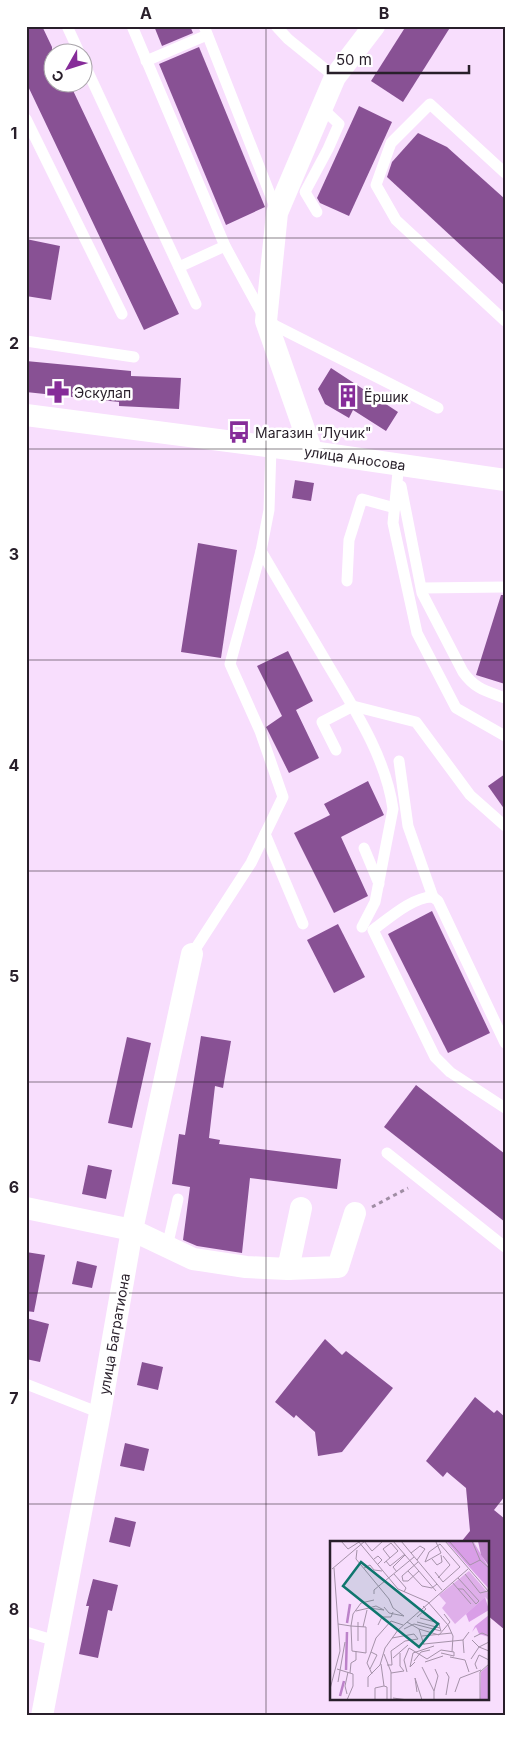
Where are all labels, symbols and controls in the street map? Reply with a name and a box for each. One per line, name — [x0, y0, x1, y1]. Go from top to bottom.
text: A — [140, 3, 152, 23]
text: B — [379, 3, 389, 23]
north arrow — [42, 42, 92, 92]
scale bar — [328, 42, 470, 74]
text: 50 m — [336, 50, 372, 69]
text: С — [48, 67, 67, 86]
text: 1 — [11, 123, 17, 143]
text: 2 — [9, 333, 19, 353]
pharmacy icon: Эскулап — [45, 379, 71, 405]
building icon: Ёршик — [335, 383, 361, 409]
place label: Эскулап — [74, 384, 131, 401]
place label: Ёршик — [364, 388, 409, 405]
bus stop icon: Магазин "Лучик" — [226, 419, 252, 445]
place label: Магазин "Лучик" — [255, 424, 372, 441]
street label: улица Аносова — [303, 442, 407, 474]
text: 3 — [9, 544, 19, 564]
text: 4 — [9, 755, 20, 775]
text: 5 — [9, 966, 19, 986]
text: 6 — [9, 1177, 19, 1197]
street label: улица Багратиона — [95, 1272, 133, 1396]
text: 7 — [9, 1388, 19, 1408]
inset map — [330, 1541, 488, 1700]
text: 8 — [9, 1599, 19, 1619]

